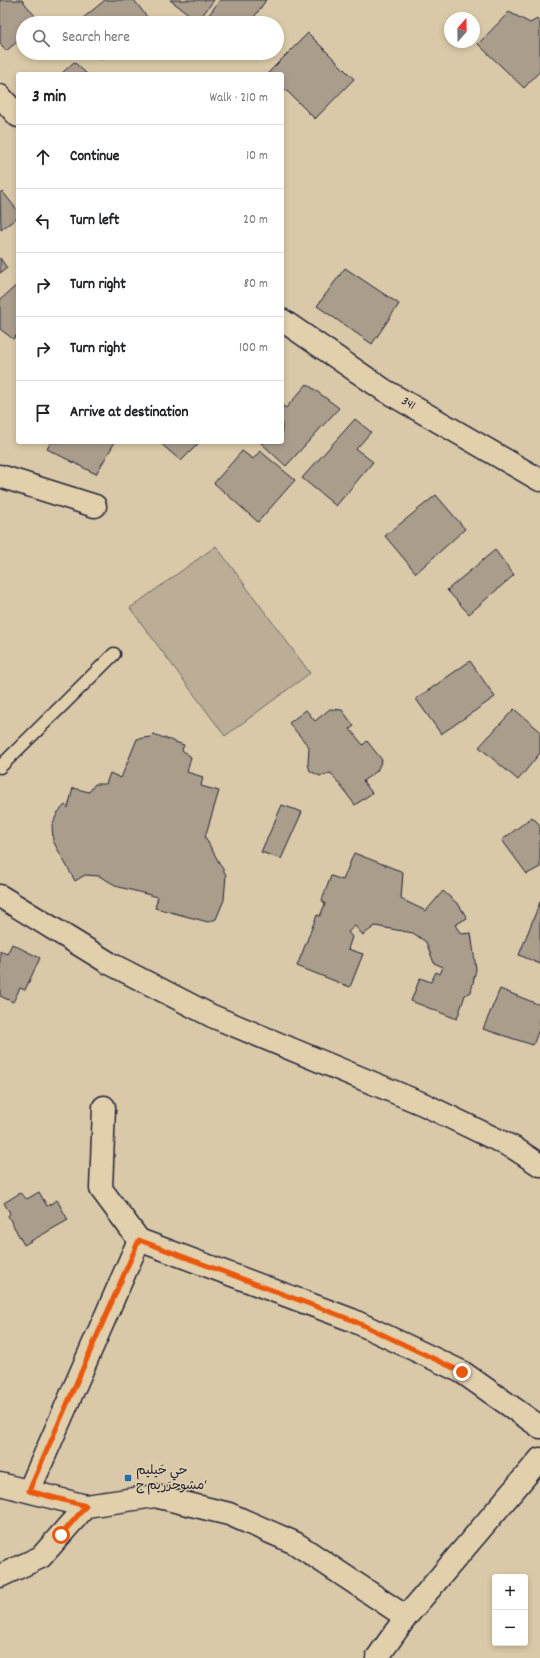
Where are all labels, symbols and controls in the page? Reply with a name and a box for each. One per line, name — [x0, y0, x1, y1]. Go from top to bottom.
north arrow — [444, 12, 480, 48]
search box — [16, 16, 284, 60]
icon: search — [30, 27, 52, 49]
text: Search here — [62, 27, 130, 49]
text: 3 min — [32, 86, 66, 110]
text: Walk · 210 m — [210, 89, 268, 108]
icon: ahead — [32, 146, 54, 168]
text: Continue — [70, 146, 119, 168]
text: 10 m — [246, 147, 268, 166]
icon: left — [32, 210, 54, 232]
text: Turn left — [70, 210, 119, 232]
text: 20 m — [243, 211, 268, 230]
icon: right — [32, 274, 54, 296]
text: Turn right — [70, 274, 126, 296]
text: 80 m — [244, 275, 268, 294]
icon: right — [32, 338, 54, 360]
text: Turn right — [70, 338, 126, 360]
text: 100 m — [239, 339, 268, 358]
street label: 341 — [397, 392, 419, 416]
icon: arrive — [32, 402, 54, 424]
text: Arrive at destination — [70, 402, 188, 424]
route end — [453, 1363, 471, 1381]
place label: حي حَيليم مشوحرَريم ج‘ — [136, 1462, 207, 1496]
marker: حي حَيليم مشوحرَريم ج‘ — [123, 1473, 133, 1483]
route start — [52, 1526, 70, 1544]
map controls — [492, 1574, 528, 1646]
button: + — [492, 1574, 528, 1610]
button: − — [492, 1610, 528, 1646]

